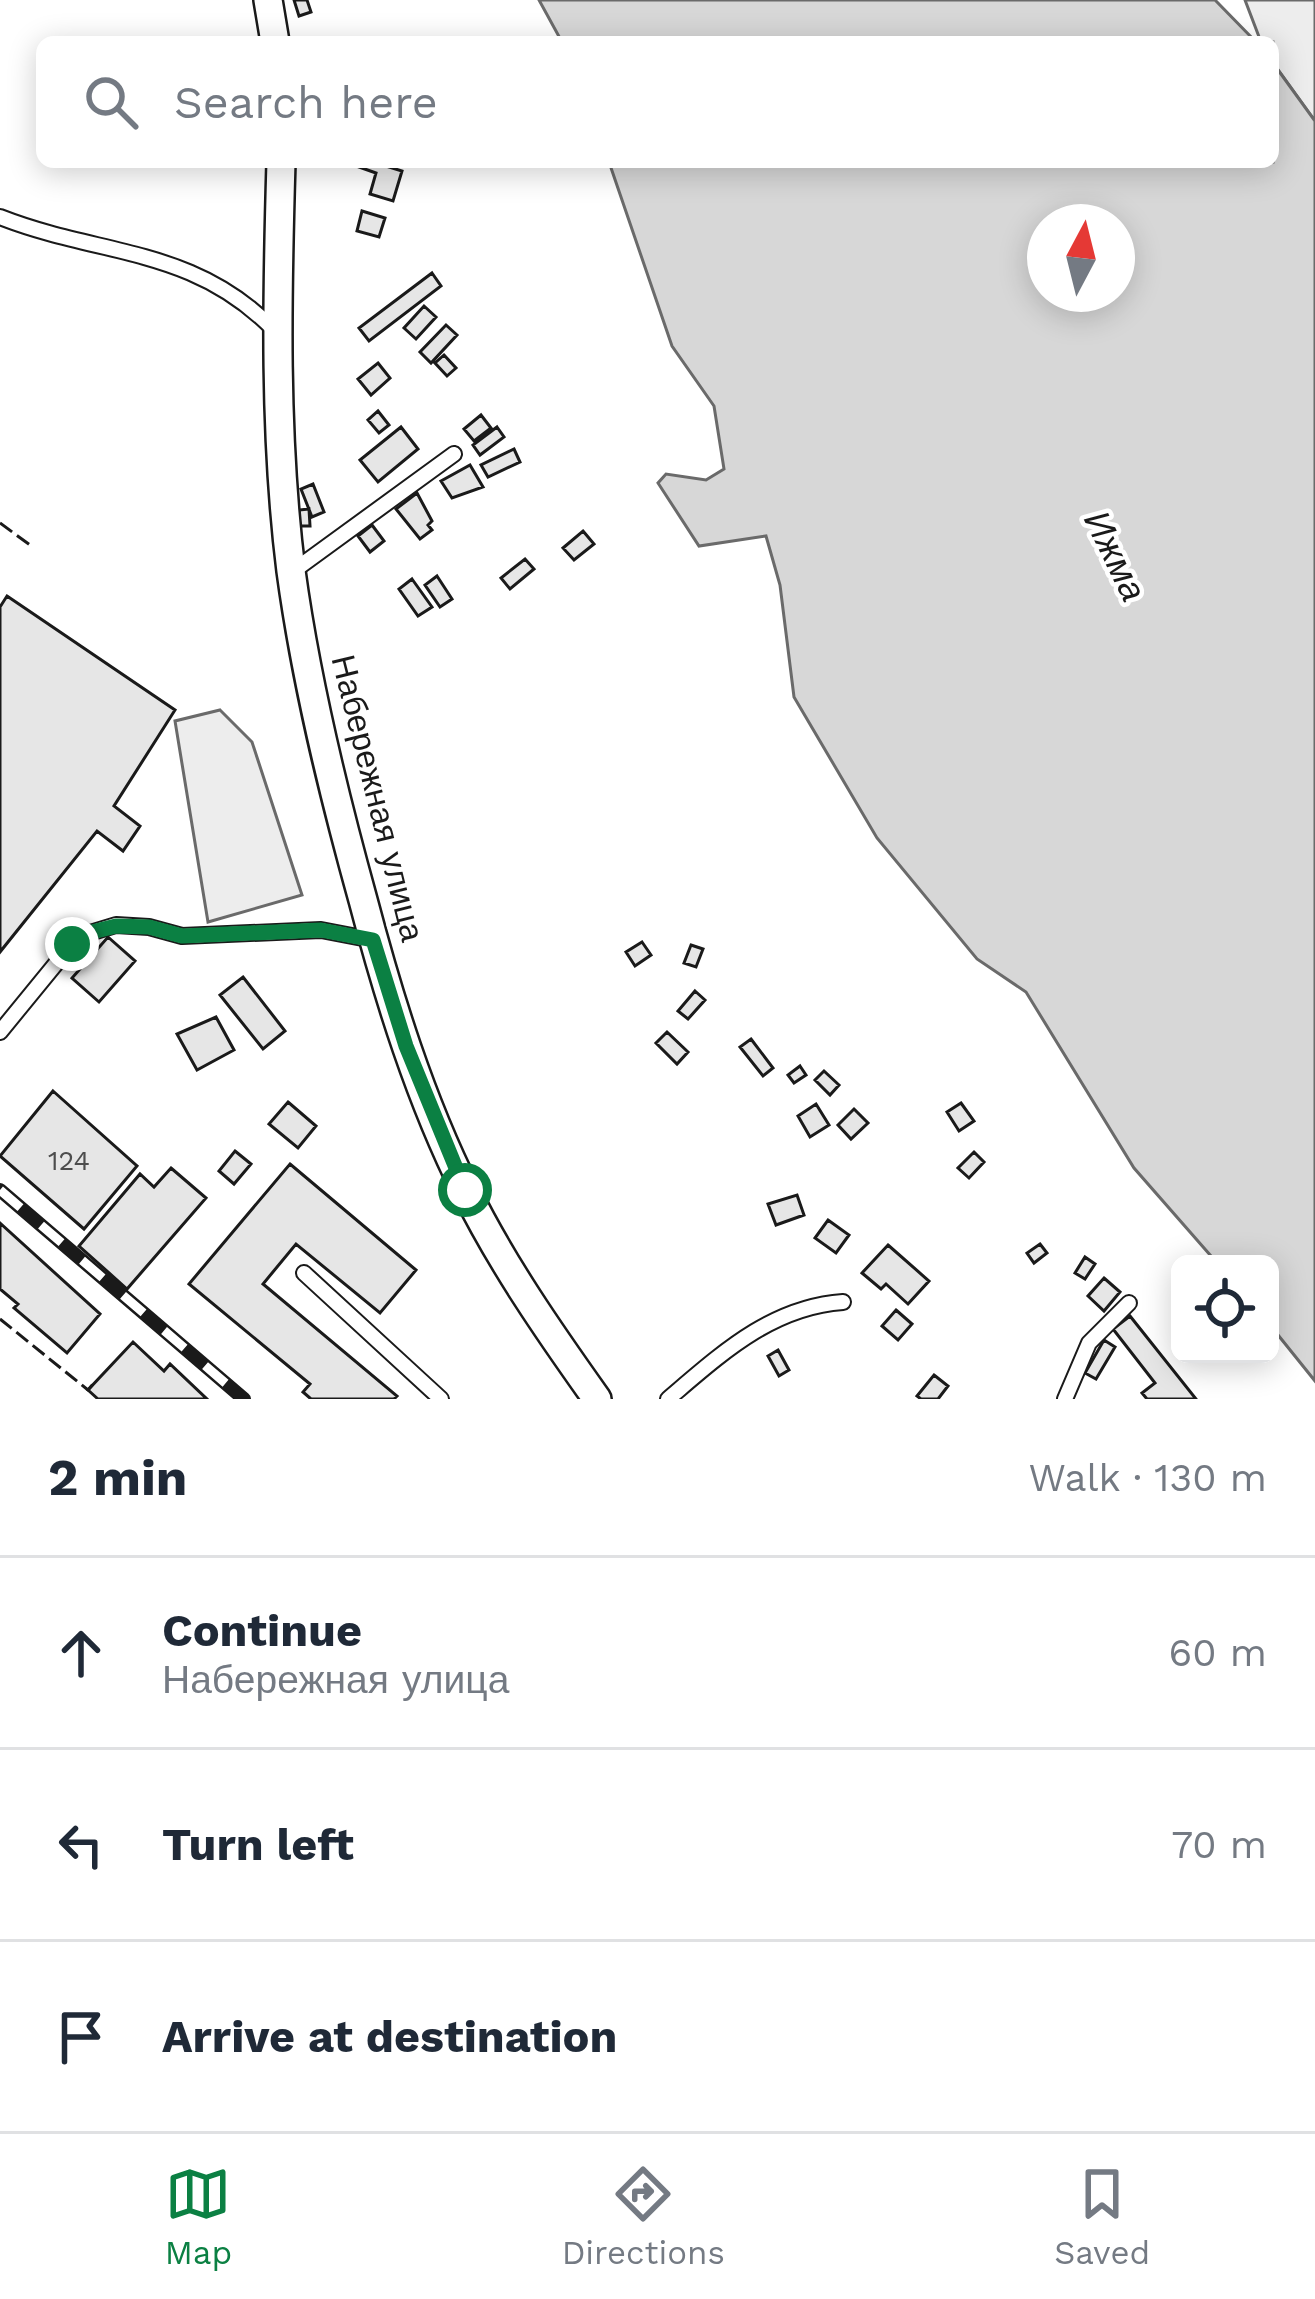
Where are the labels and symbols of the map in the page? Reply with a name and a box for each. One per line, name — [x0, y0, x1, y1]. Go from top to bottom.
north arrow — [1027, 204, 1135, 312]
water label: Ижма — [1075, 504, 1155, 608]
street label: Набережная улица — [324, 651, 433, 946]
route end — [45, 917, 99, 971]
house number: 124 — [48, 1145, 90, 1177]
route start — [438, 1163, 492, 1217]

